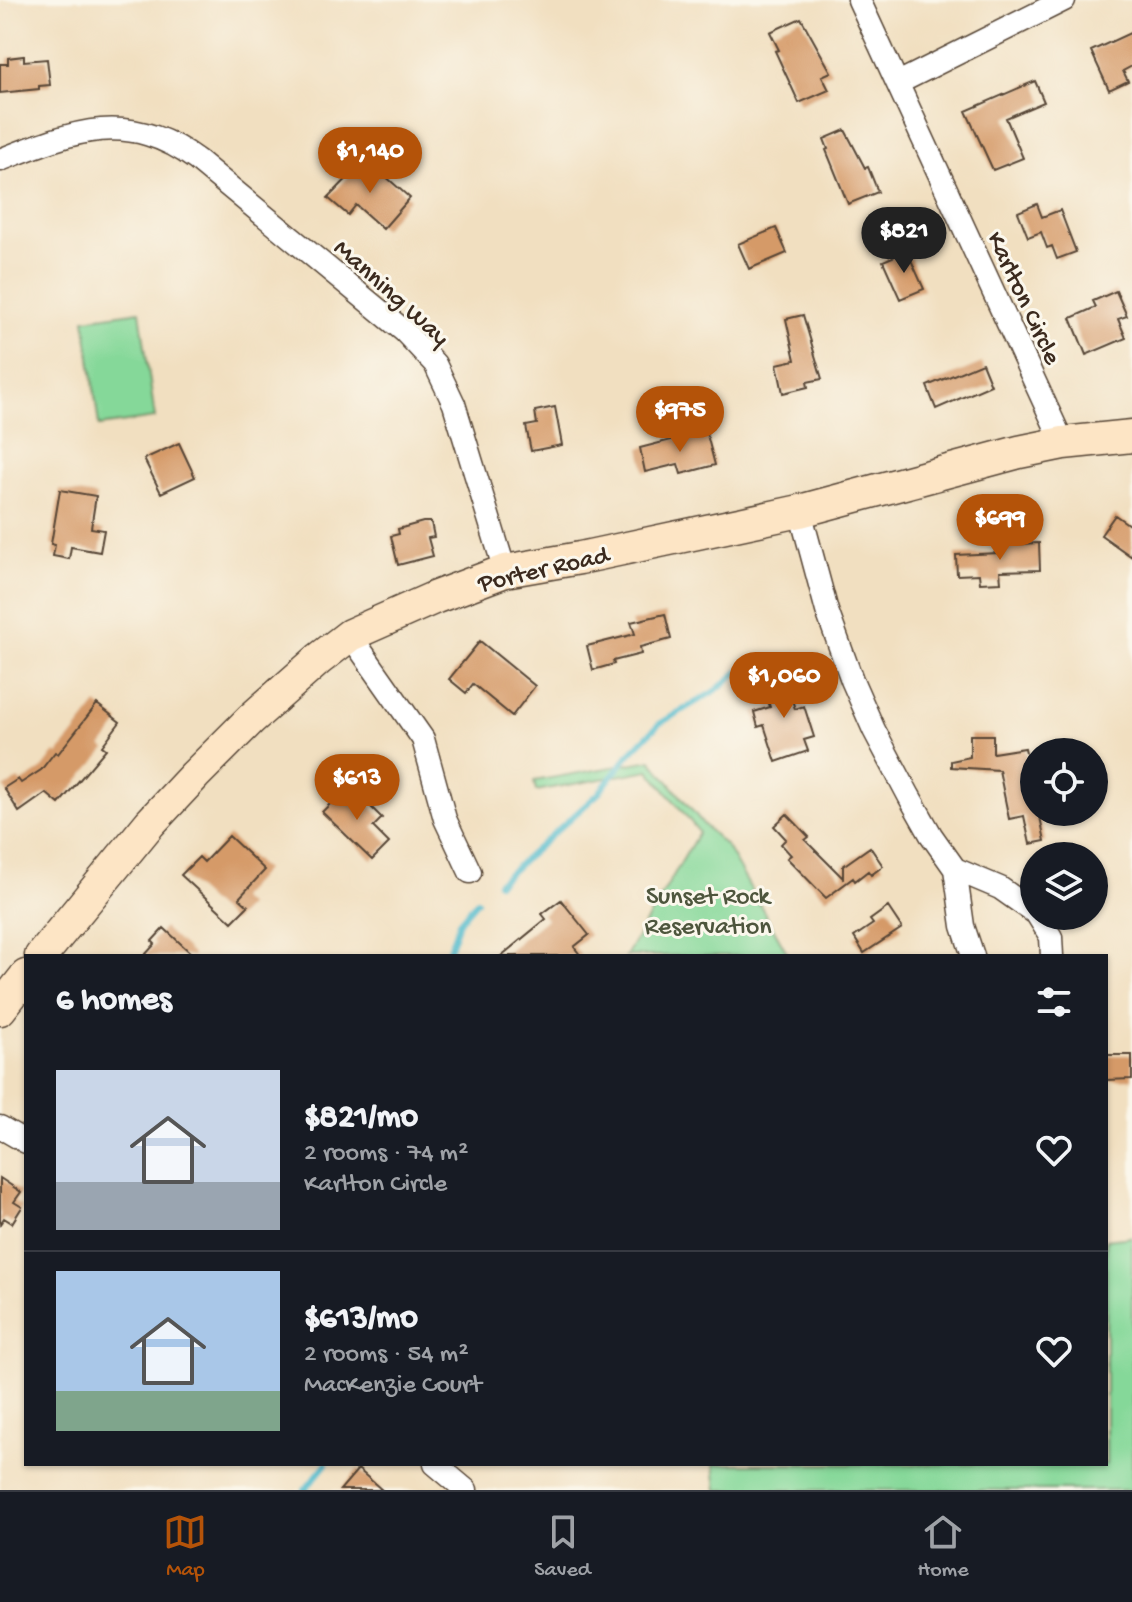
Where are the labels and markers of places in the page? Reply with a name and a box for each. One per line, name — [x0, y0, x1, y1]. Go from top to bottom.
pin: $1,140 — [305, 127, 435, 195]
pin: $821 — [857, 207, 951, 275]
pin: $975 — [633, 386, 727, 454]
pin: $699 — [953, 494, 1047, 562]
pin: $1,060 — [719, 652, 849, 720]
pin: $613 — [310, 754, 404, 822]

